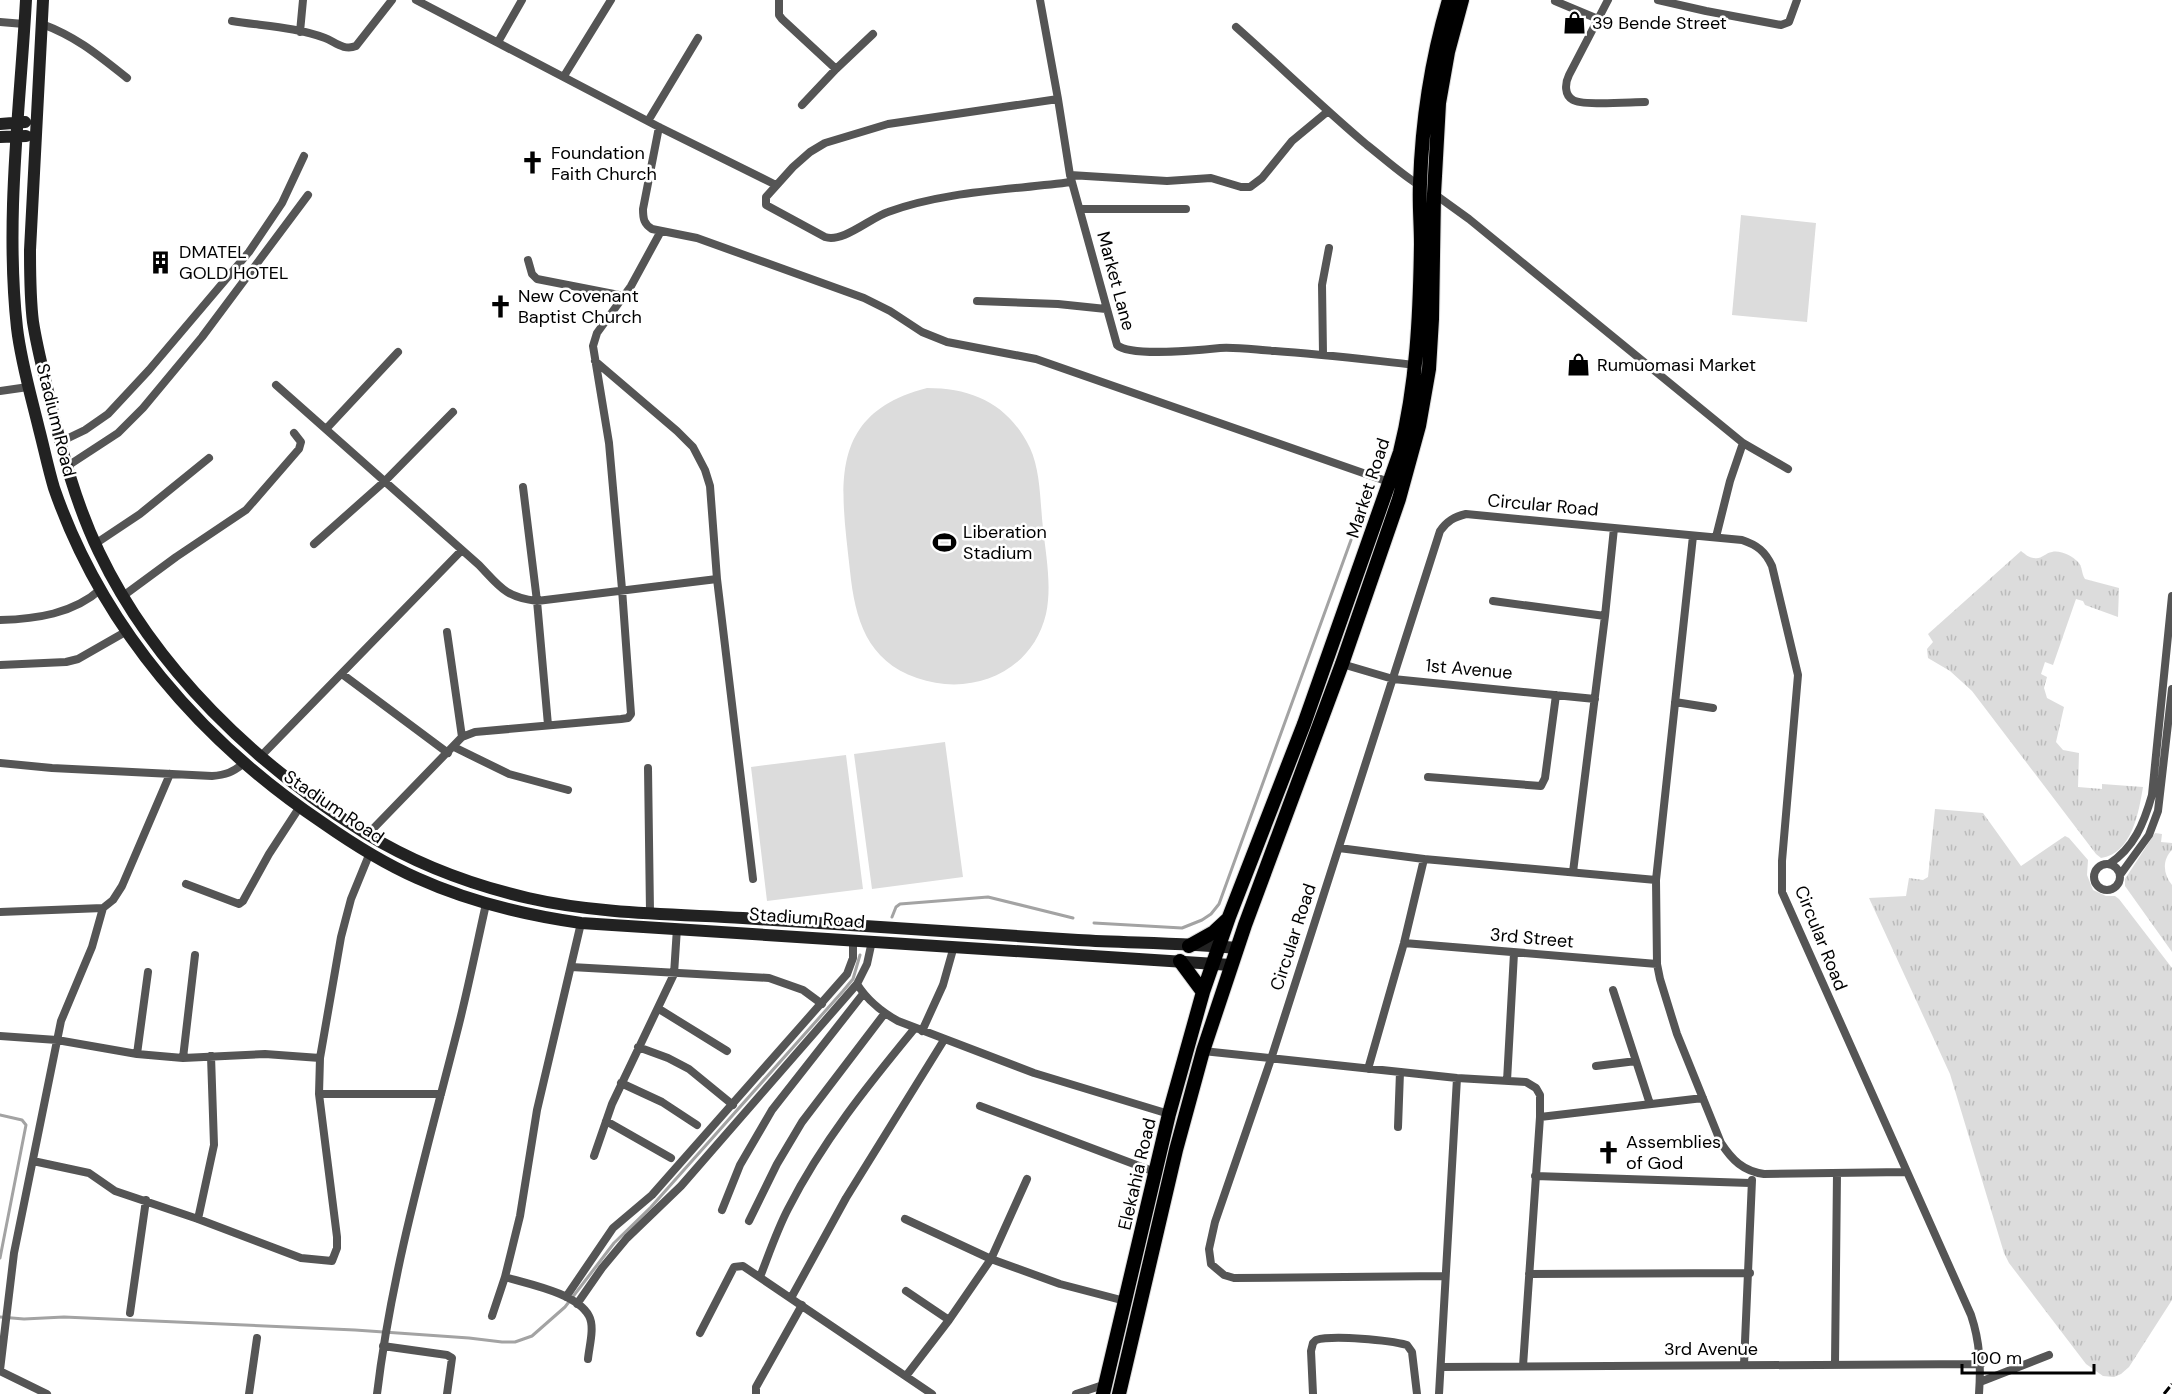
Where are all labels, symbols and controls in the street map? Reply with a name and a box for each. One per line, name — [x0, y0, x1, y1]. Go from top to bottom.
shop icon: 39 Bende Street — [1561, 10, 1587, 36]
place label: 39 Bende Street — [1592, 11, 1727, 35]
place label: Foundation Faith Church — [551, 141, 657, 186]
church icon: Foundation Faith Church — [520, 150, 546, 176]
street label: Market Lane — [1091, 229, 1141, 333]
place label: DMATEL GOLD HOTEL — [179, 240, 289, 285]
building icon: DMATEL GOLD HOTEL — [148, 249, 174, 275]
place label: New Covenant Baptist Church — [518, 284, 642, 329]
church icon: New Covenant Baptist Church — [487, 293, 513, 319]
shop icon: Rumuomasi Market — [1566, 352, 1592, 378]
place label: Rumuomasi Market — [1597, 353, 1756, 377]
street label: Stadium Road — [30, 361, 82, 479]
street label: Market Road — [1341, 435, 1395, 541]
street label: Circular Road — [1487, 488, 1599, 522]
place label: Liberation Stadium — [963, 520, 1047, 565]
sports icon: Liberation Stadium — [932, 529, 958, 555]
street label: 1st Avenue — [1424, 653, 1514, 685]
street label: Stadium Road — [279, 765, 389, 849]
street label: Circular Road — [1264, 880, 1322, 994]
street label: Circular Road — [1789, 882, 1853, 994]
street label: Stadium Road — [748, 902, 866, 934]
street label: 3rd Street — [1489, 922, 1575, 954]
street label: Elekahia Road — [1112, 1116, 1162, 1232]
place label: Assemblies of God — [1626, 1130, 1721, 1175]
church icon: Assemblies of God — [1595, 1139, 1621, 1165]
street label: 3rd Avenue — [1664, 1337, 1758, 1361]
scale bar — [1962, 1337, 2094, 1375]
text: 100 m — [1971, 1346, 2022, 1370]

